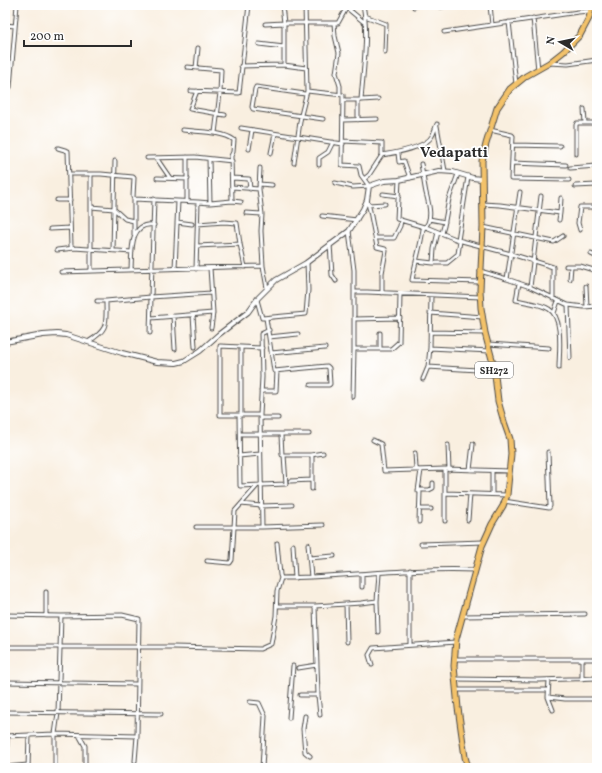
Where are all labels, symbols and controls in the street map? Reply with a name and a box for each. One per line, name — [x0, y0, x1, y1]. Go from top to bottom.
scale bar — [24, 22, 131, 48]
north arrow — [540, 22, 580, 62]
text: 200 m — [30, 29, 64, 45]
text: N — [544, 36, 560, 46]
district label: Vedapatti — [420, 143, 488, 164]
road number: SH272 — [475, 362, 513, 378]

